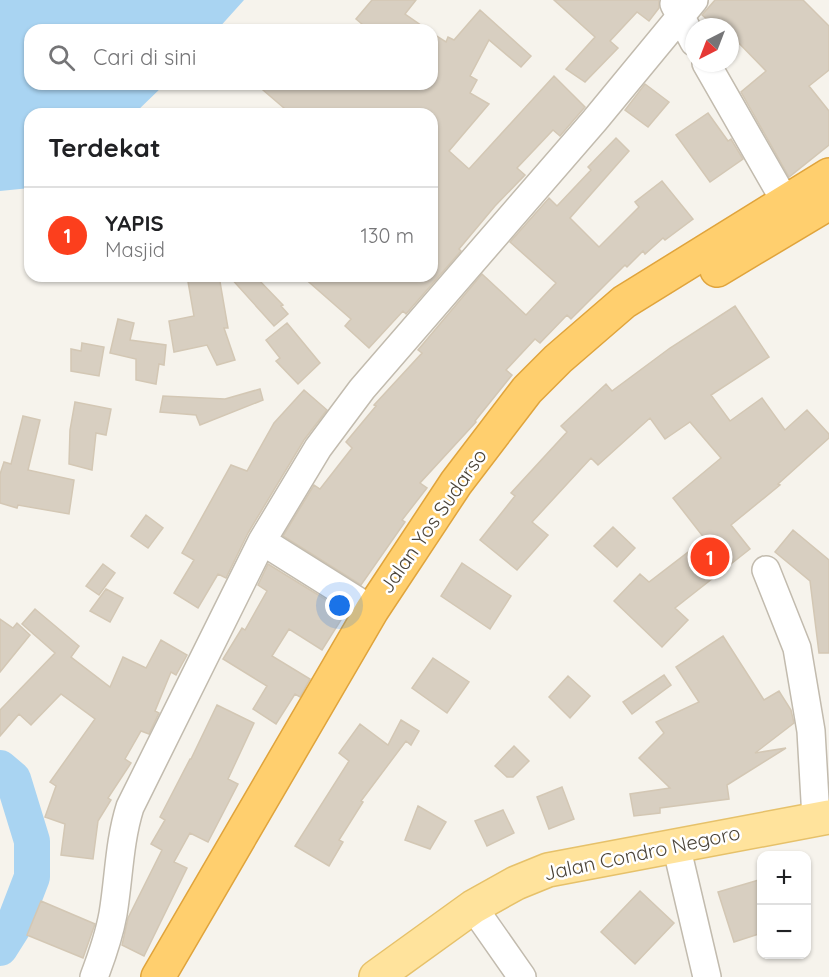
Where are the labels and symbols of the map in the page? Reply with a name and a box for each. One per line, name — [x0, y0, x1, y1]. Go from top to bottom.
north arrow — [685, 18, 739, 72]
street label: Jalan Yos Sudarso — [373, 444, 492, 598]
pin: 1 — [690, 534, 730, 580]
your location — [325, 591, 354, 620]
street label: Jalan Condro Negoro — [541, 819, 742, 886]

